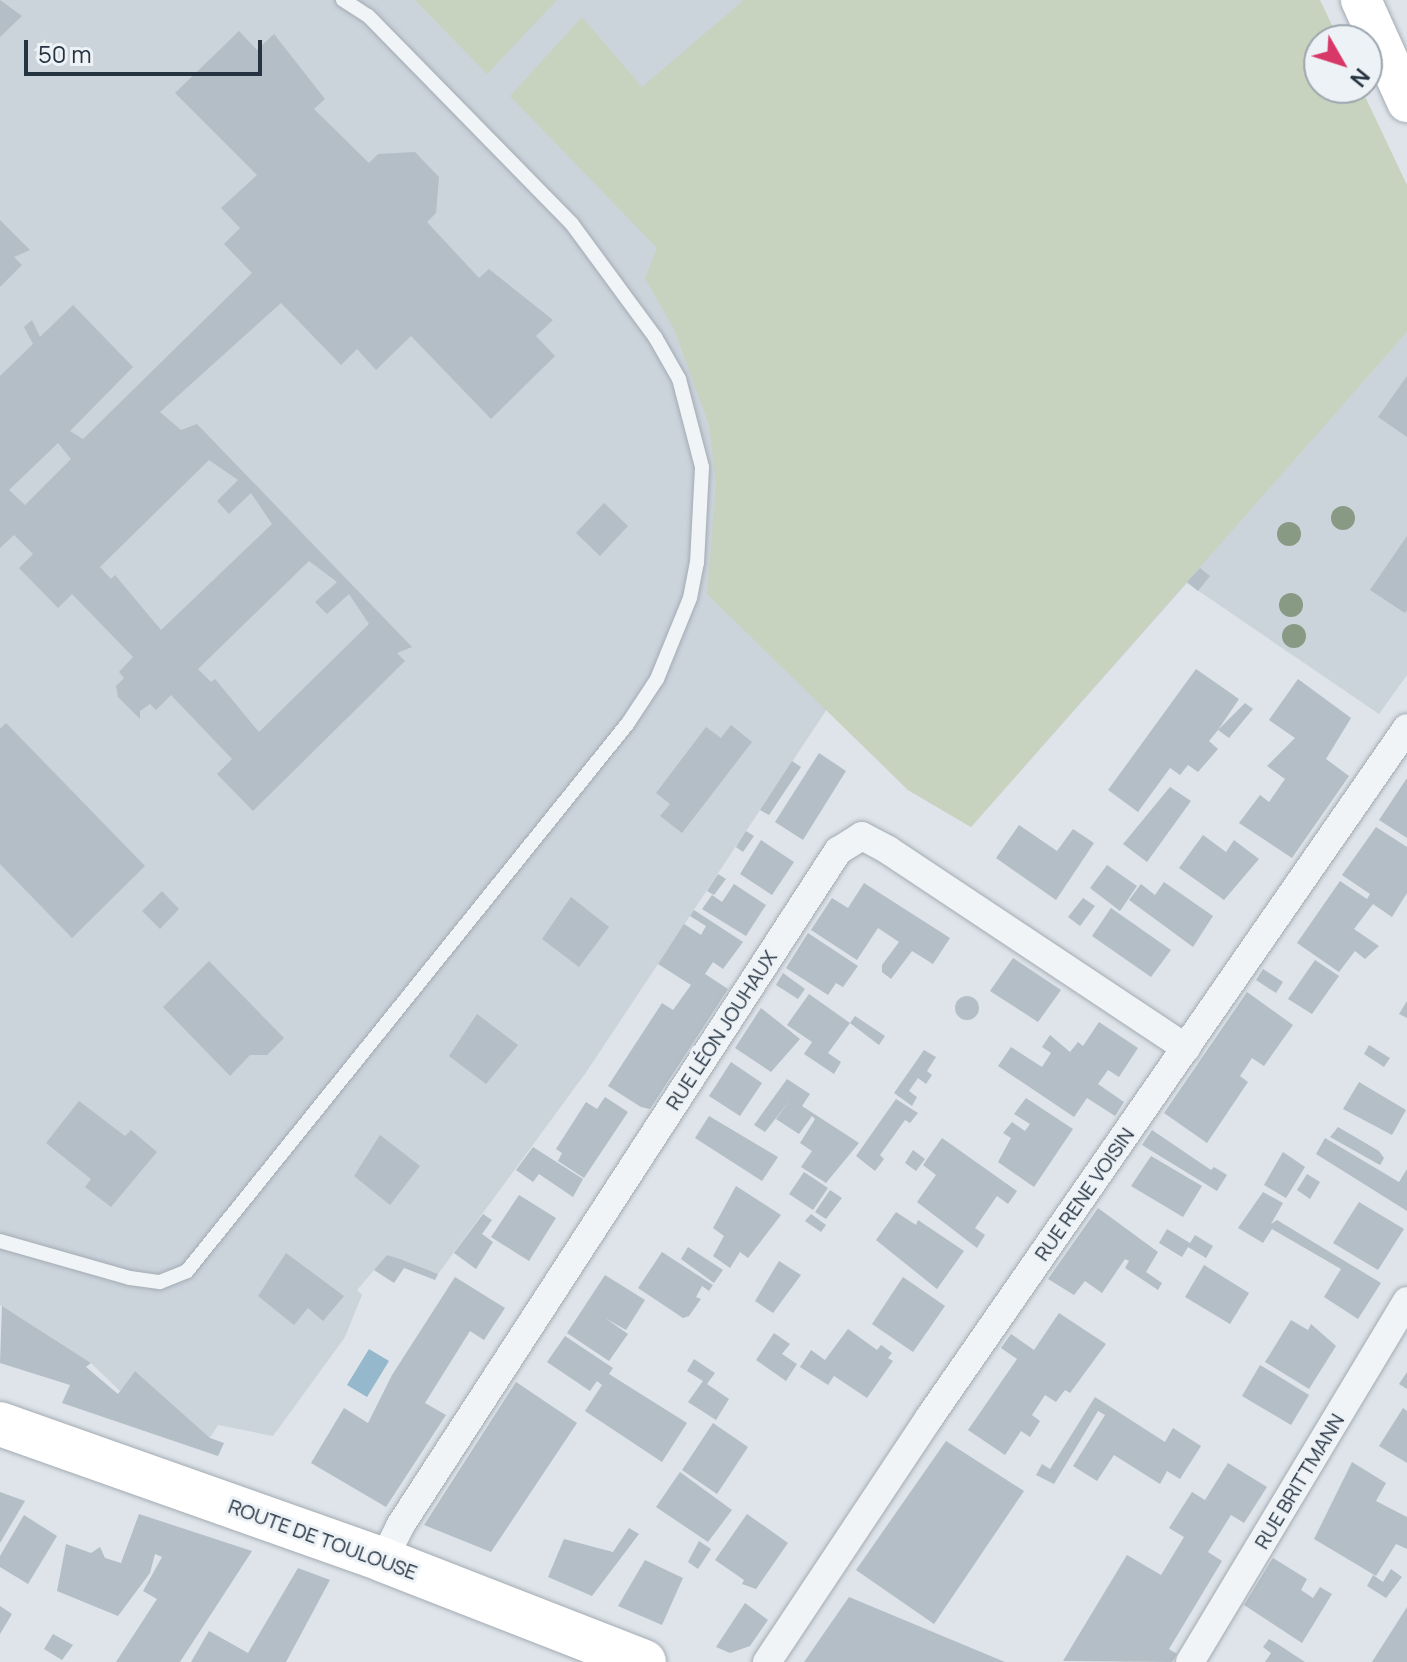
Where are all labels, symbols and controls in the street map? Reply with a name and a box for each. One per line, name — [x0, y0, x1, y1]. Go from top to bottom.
scale bar — [28, 24, 266, 74]
north arrow — [1303, 24, 1383, 104]
text: 50 m — [38, 37, 92, 70]
text: N — [1343, 62, 1377, 93]
street label: RUE LÉON JOUHAUX — [661, 946, 781, 1114]
street label: RUE RENE VOISIN — [1029, 1123, 1139, 1265]
street label: RUE BRITTMANN — [1249, 1409, 1349, 1553]
street label: ROUTE DE TOULOUSE — [225, 1494, 421, 1584]

